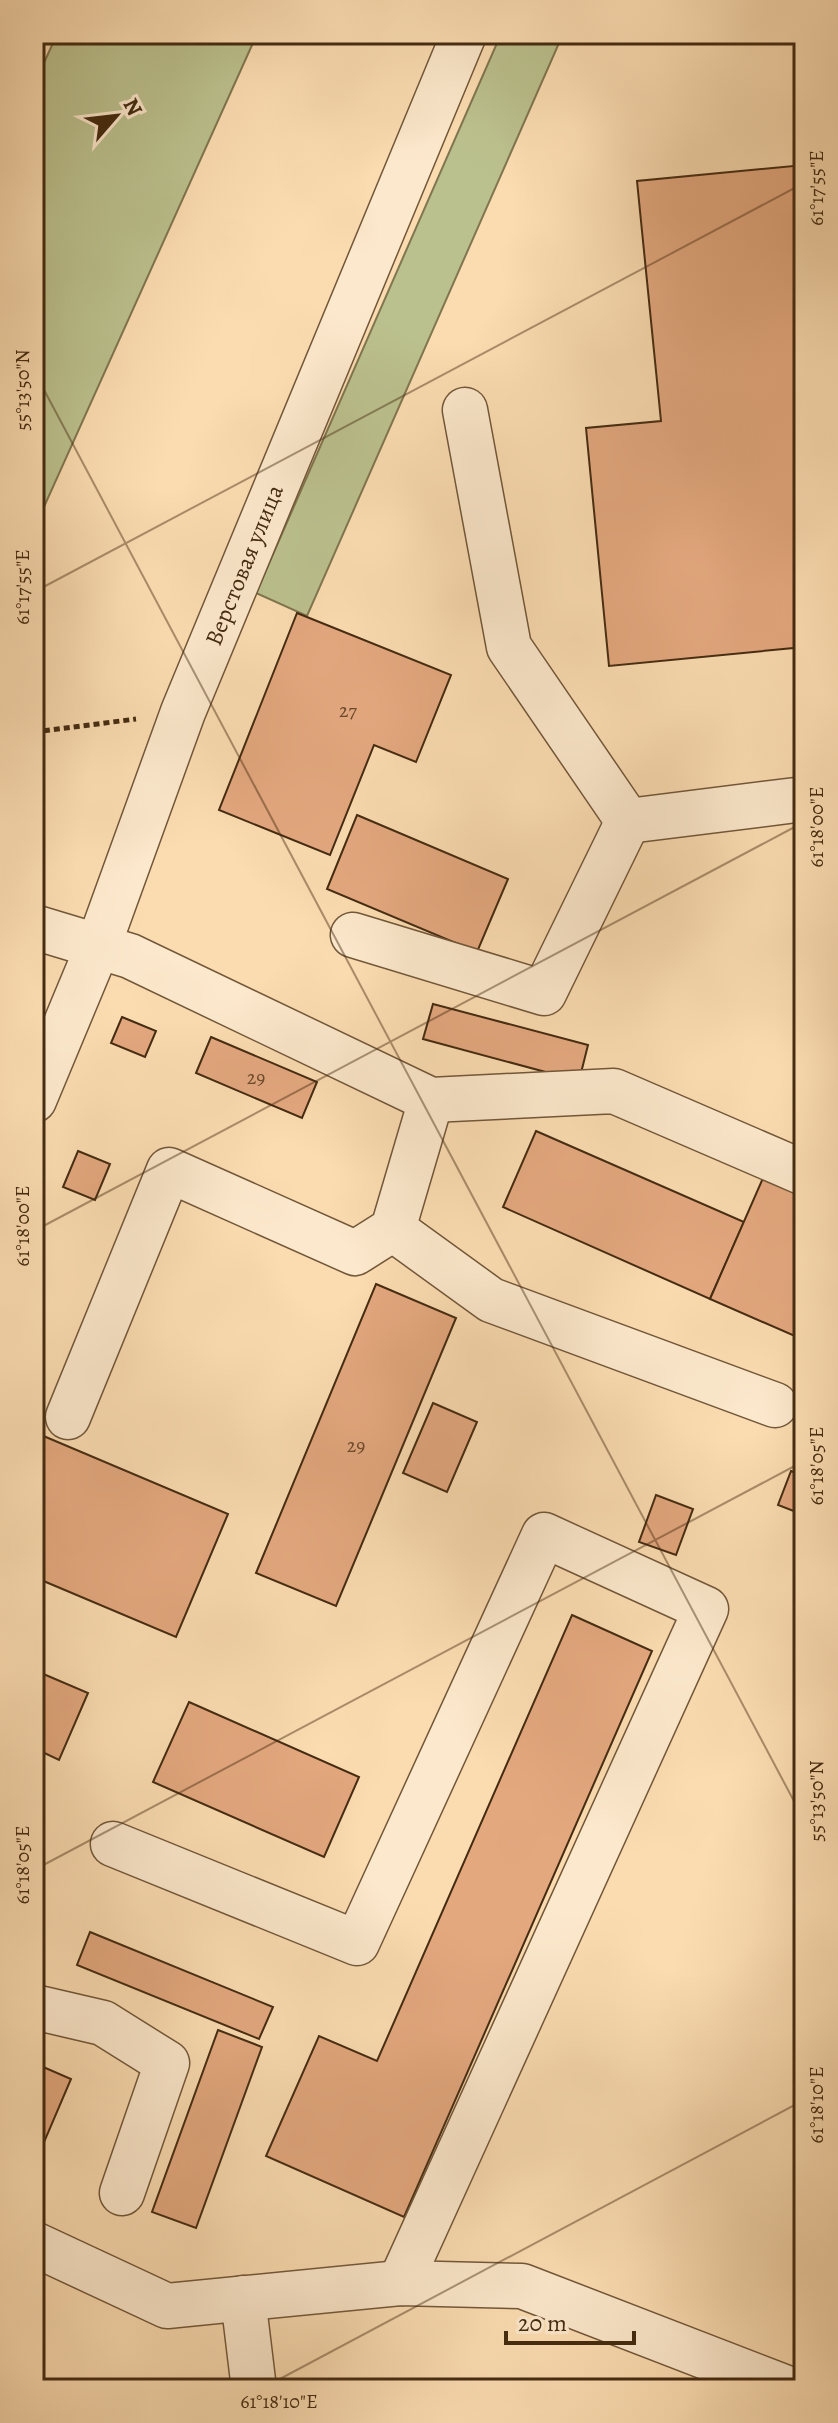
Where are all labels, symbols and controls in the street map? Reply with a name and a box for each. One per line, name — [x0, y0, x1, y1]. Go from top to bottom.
north arrow — [76, 76, 156, 156]
text: N — [116, 93, 150, 121]
text: 61°17'55"E — [803, 150, 830, 226]
text: 55°13'50"N — [9, 349, 36, 431]
street label: Верстовая улица — [197, 480, 291, 650]
text: 61°17'55"E — [9, 549, 36, 625]
house number: 27 — [339, 697, 358, 724]
text: 61°18'00"E — [803, 786, 830, 868]
house number: 29 — [247, 1064, 265, 1091]
text: 61°18'00"E — [9, 1185, 36, 1267]
text: 61°18'05"E — [803, 1426, 830, 1506]
house number: 29 — [347, 1432, 365, 1459]
text: 55°13'50"N — [803, 1760, 830, 1842]
text: 61°18'05"E — [9, 1825, 36, 1905]
text: 61°18'10"E — [803, 2066, 830, 2144]
scale bar — [506, 2295, 634, 2345]
text: 20 m — [518, 2307, 567, 2339]
text: 61°18'10"E — [240, 2388, 318, 2415]

